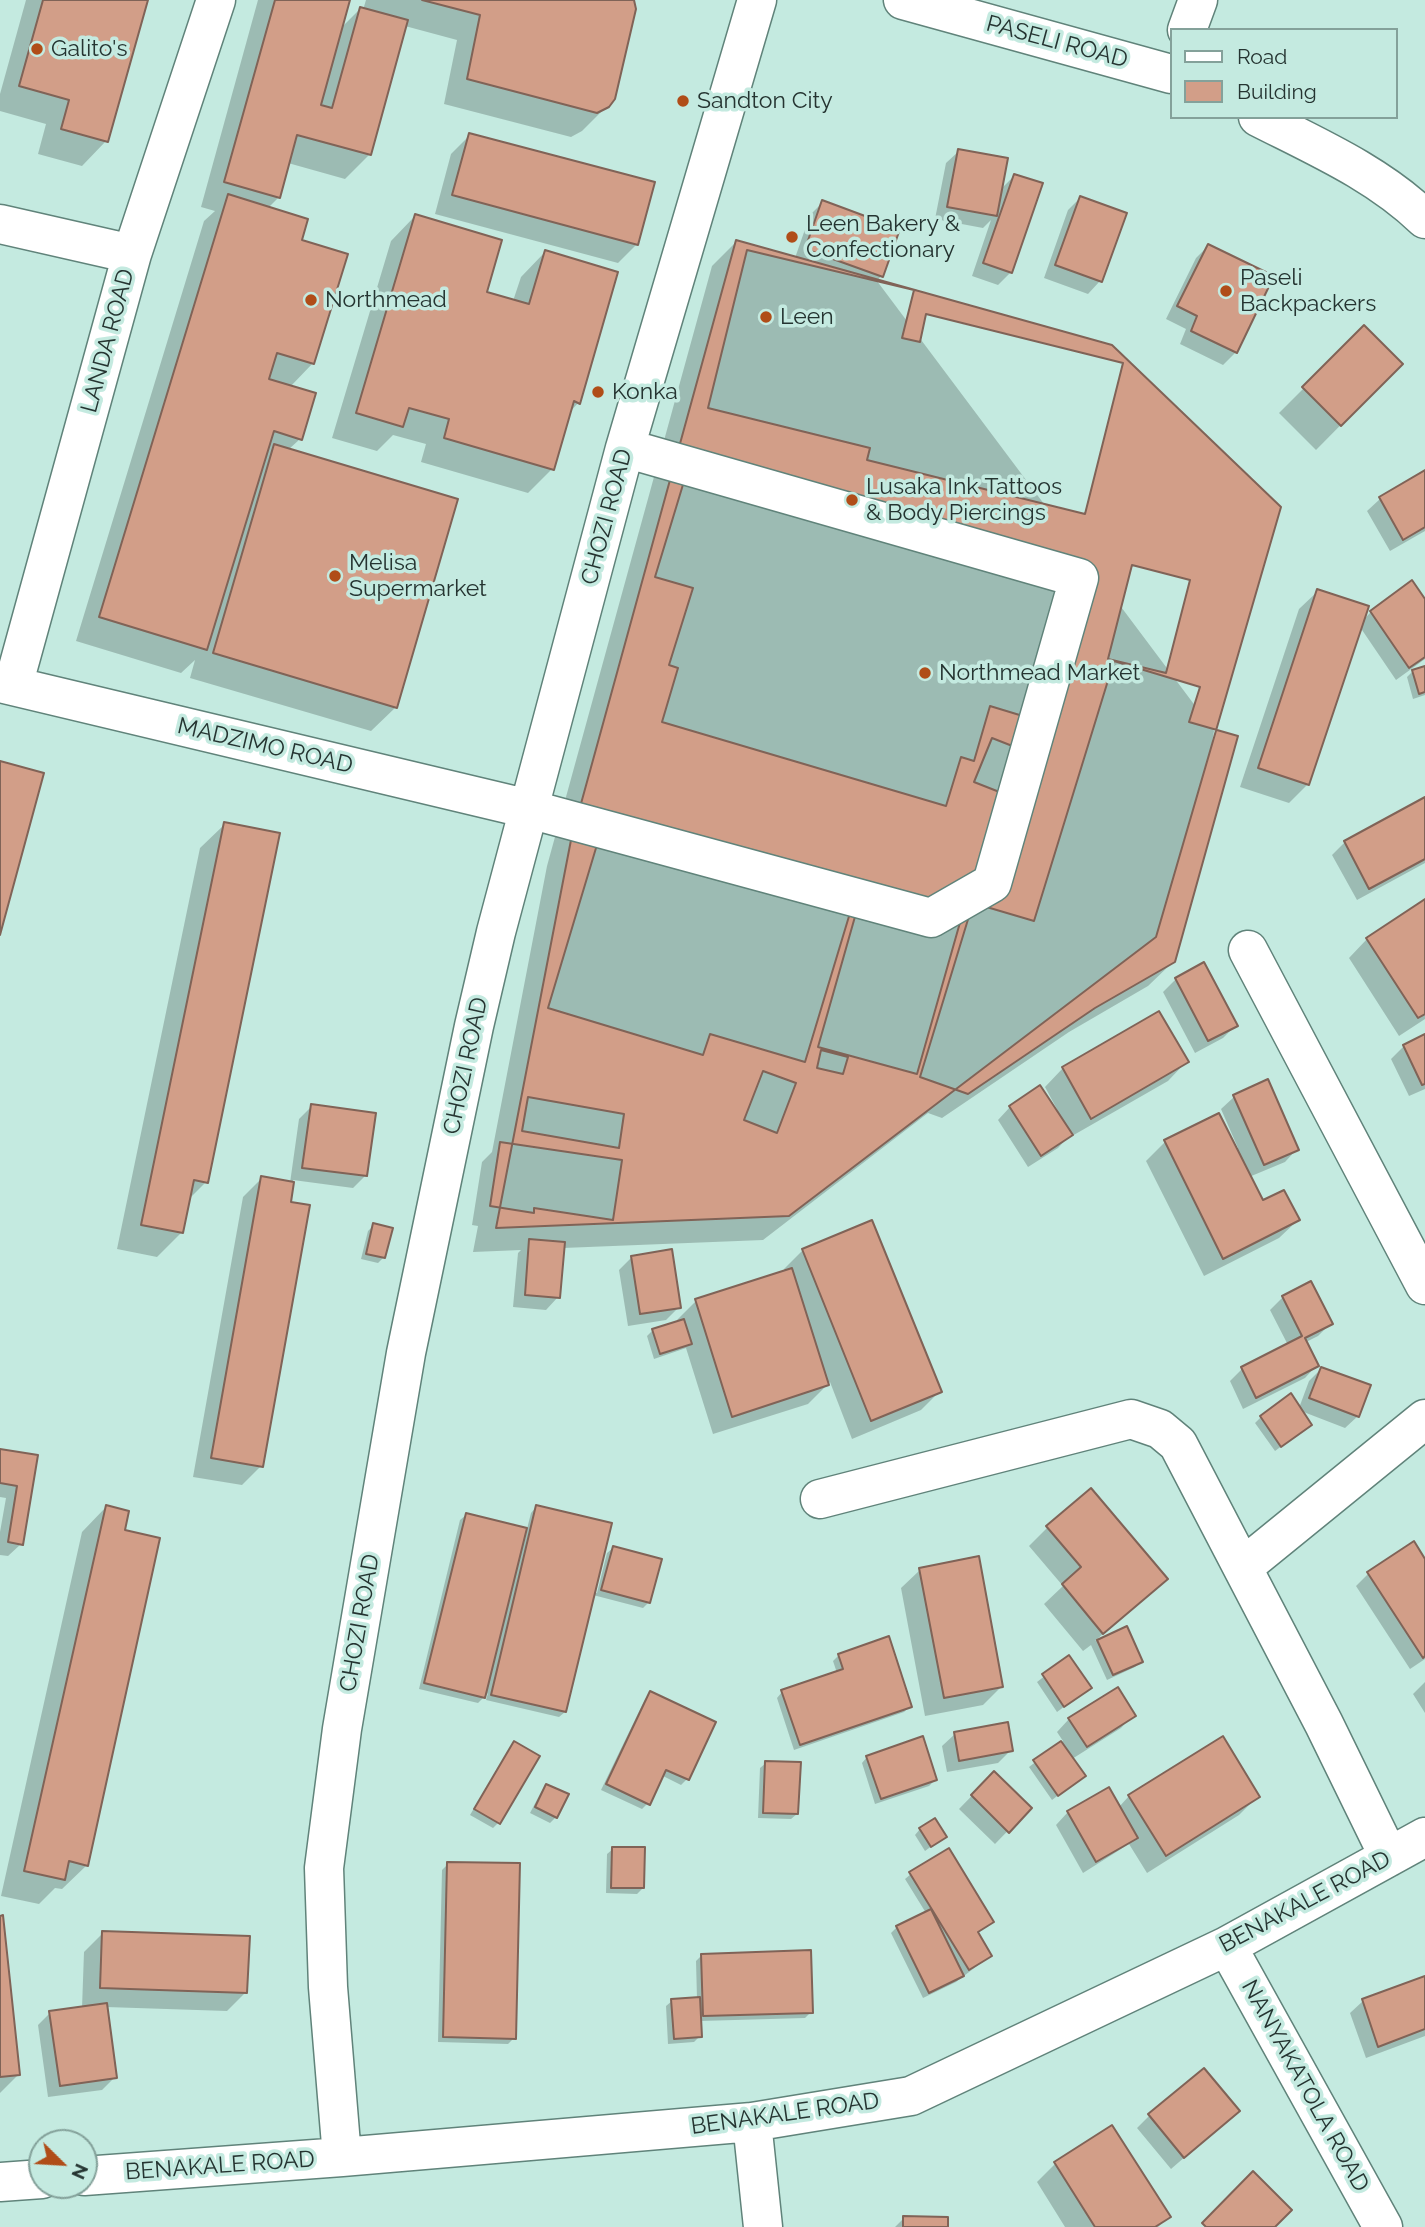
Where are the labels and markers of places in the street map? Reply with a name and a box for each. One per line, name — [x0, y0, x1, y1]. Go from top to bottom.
place label: Galito's — [51, 35, 128, 63]
marker: Galito's — [29, 41, 45, 57]
place label: Sandton City — [697, 87, 833, 115]
marker: Sandton City — [675, 93, 691, 109]
place label: Leen Bakery & Confectionary — [806, 210, 960, 264]
marker: Leen Bakery & Confectionary — [784, 229, 800, 245]
place label: Paseli Backpackers — [1240, 264, 1376, 318]
marker: Paseli Backpackers — [1218, 283, 1234, 299]
place label: Northmead — [325, 286, 447, 314]
marker: Northmead — [303, 292, 319, 308]
place label: Leen — [780, 303, 834, 331]
marker: Leen — [758, 309, 774, 325]
place label: Konka — [612, 378, 678, 406]
marker: Konka — [590, 384, 606, 400]
place label: Lusaka Ink Tattoos & Body Piercings — [866, 473, 1062, 527]
marker: Lusaka Ink Tattoos & Body Piercings — [844, 492, 860, 508]
place label: Melisa Supermarket — [349, 549, 487, 603]
marker: Melisa Supermarket — [327, 568, 343, 584]
place label: Northmead Market — [939, 659, 1140, 687]
marker: Northmead Market — [917, 665, 933, 681]

